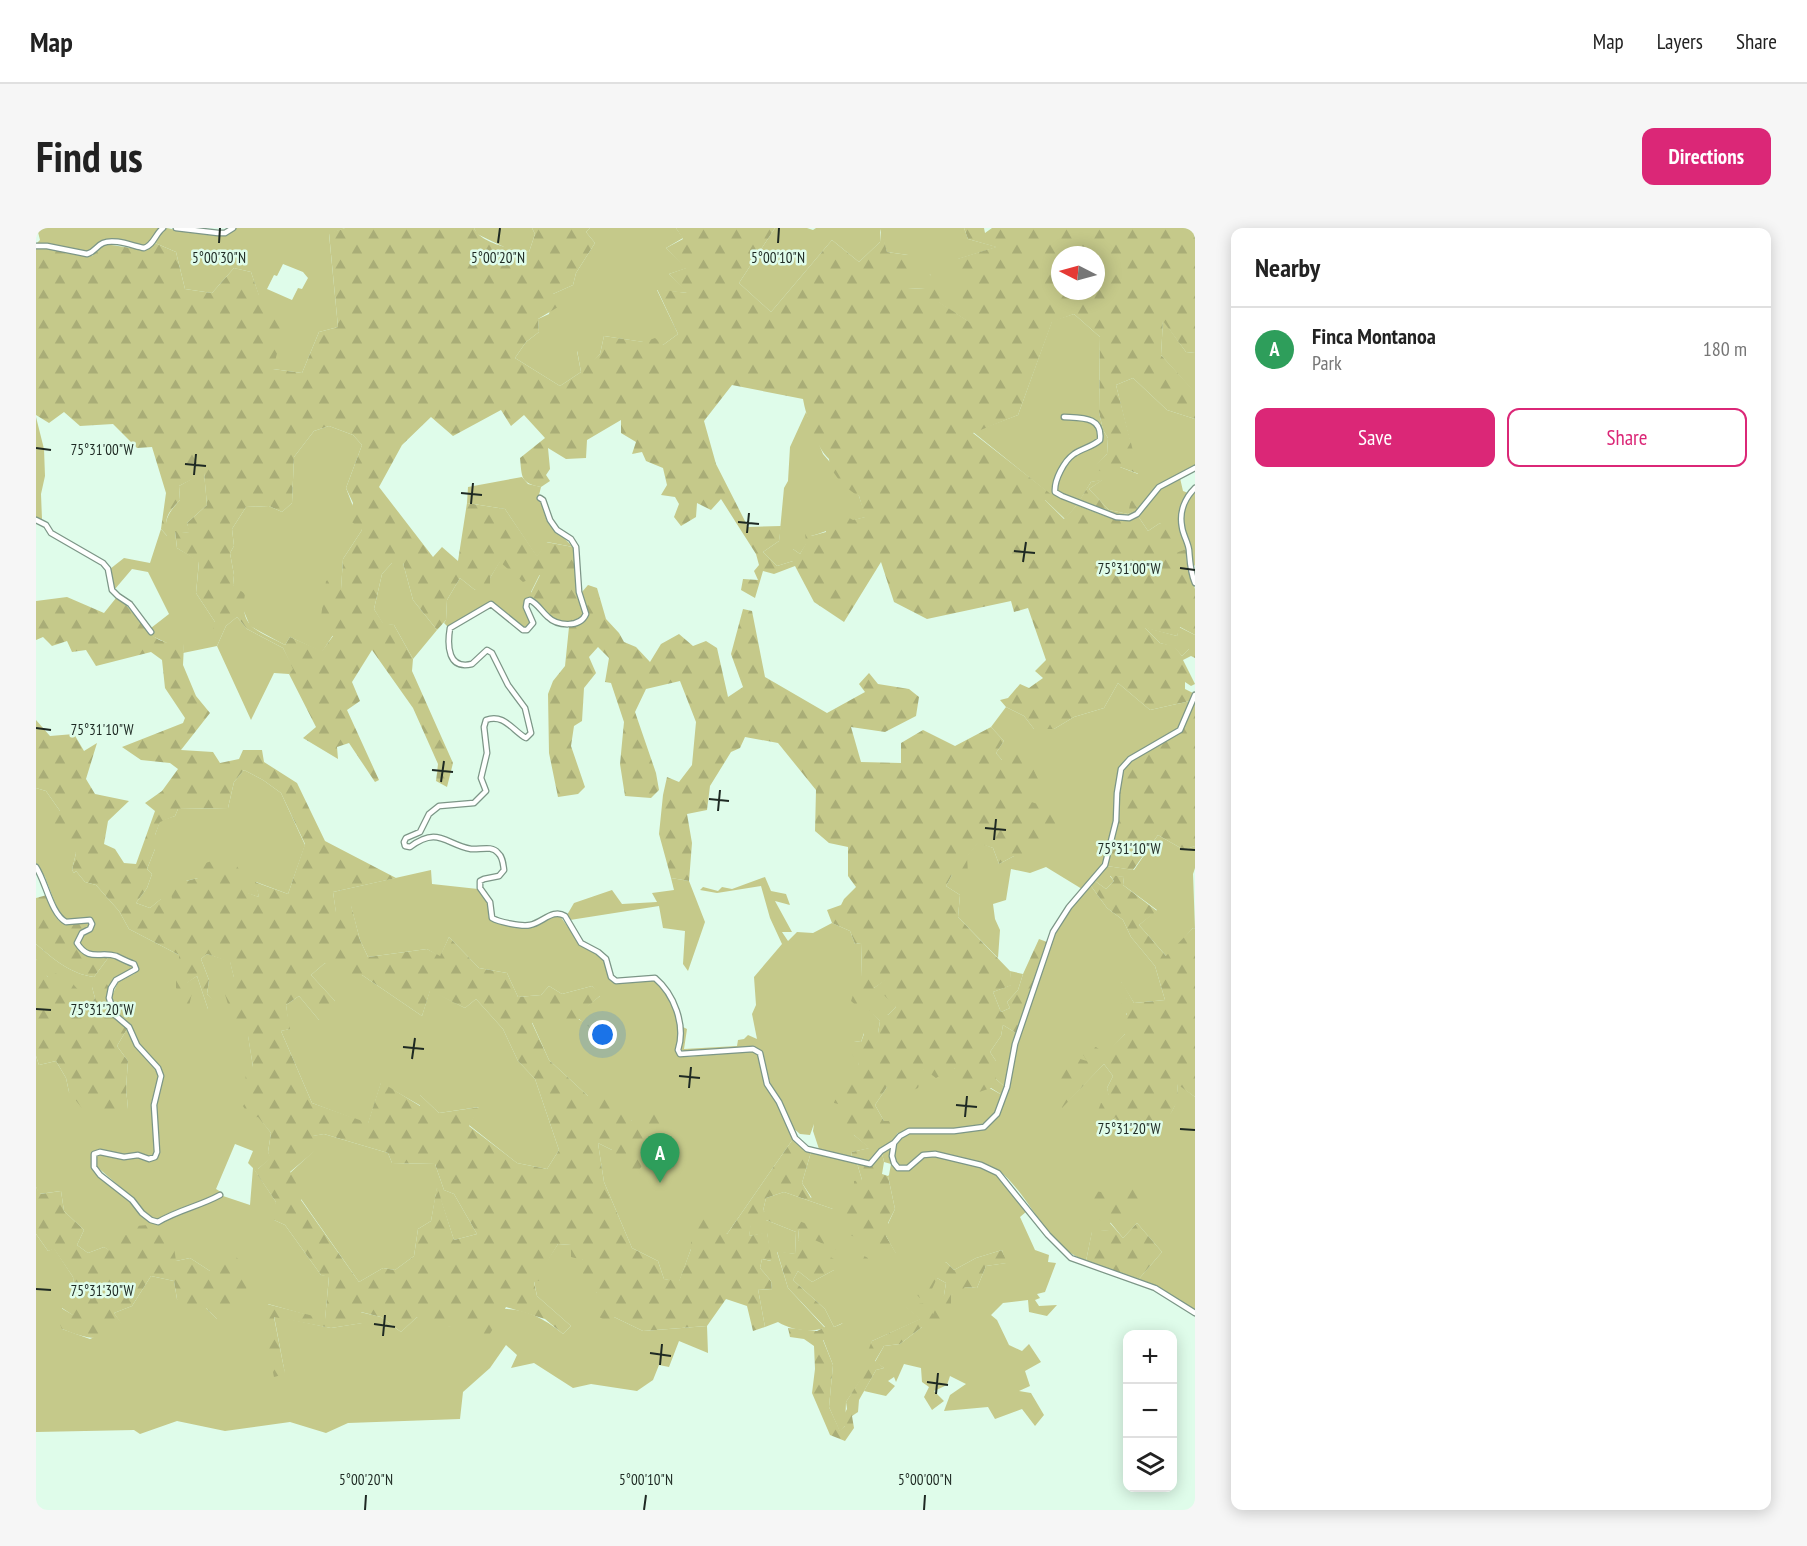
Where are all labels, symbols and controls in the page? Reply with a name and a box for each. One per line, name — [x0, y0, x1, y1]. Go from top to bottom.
text: Map — [30, 23, 73, 60]
text: Map — [1593, 28, 1624, 55]
text: Layers — [1657, 28, 1703, 55]
text: Share — [1736, 28, 1777, 55]
button: Directions — [1642, 128, 1771, 185]
text: Find us — [36, 129, 143, 184]
north arrow — [1051, 246, 1105, 300]
text: 5°00'30"N — [192, 248, 246, 267]
text: 5°00'20"N — [471, 248, 525, 267]
text: 5°00'10"N — [751, 248, 805, 267]
text: Nearby — [1255, 251, 1320, 284]
text: Finca Montanoa — [1312, 322, 1436, 350]
text: A — [1269, 336, 1280, 362]
text: 180 m — [1703, 336, 1747, 362]
text: Park — [1312, 350, 1342, 376]
button: Save — [1255, 408, 1495, 467]
button: Share — [1507, 408, 1747, 467]
text: 75°31'00"W — [70, 440, 134, 459]
text: 75°31'00"W — [1097, 559, 1161, 578]
text: 75°31'10"W — [70, 720, 134, 739]
text: 75°31'10"W — [1097, 839, 1161, 858]
text: 75°31'20"W — [70, 1000, 134, 1019]
your location — [588, 1020, 617, 1049]
text: 75°31'20"W — [1097, 1119, 1161, 1138]
pin: A — [640, 1134, 680, 1183]
text: 75°31'30"W — [70, 1281, 134, 1300]
map controls — [1123, 1330, 1177, 1492]
button: + — [1123, 1330, 1177, 1384]
button: − — [1123, 1384, 1177, 1438]
button: layers — [1123, 1438, 1177, 1492]
text: 5°00'20"N — [339, 1470, 393, 1489]
text: 5°00'10"N — [619, 1470, 673, 1489]
text: 5°00'00"N — [898, 1470, 952, 1489]

